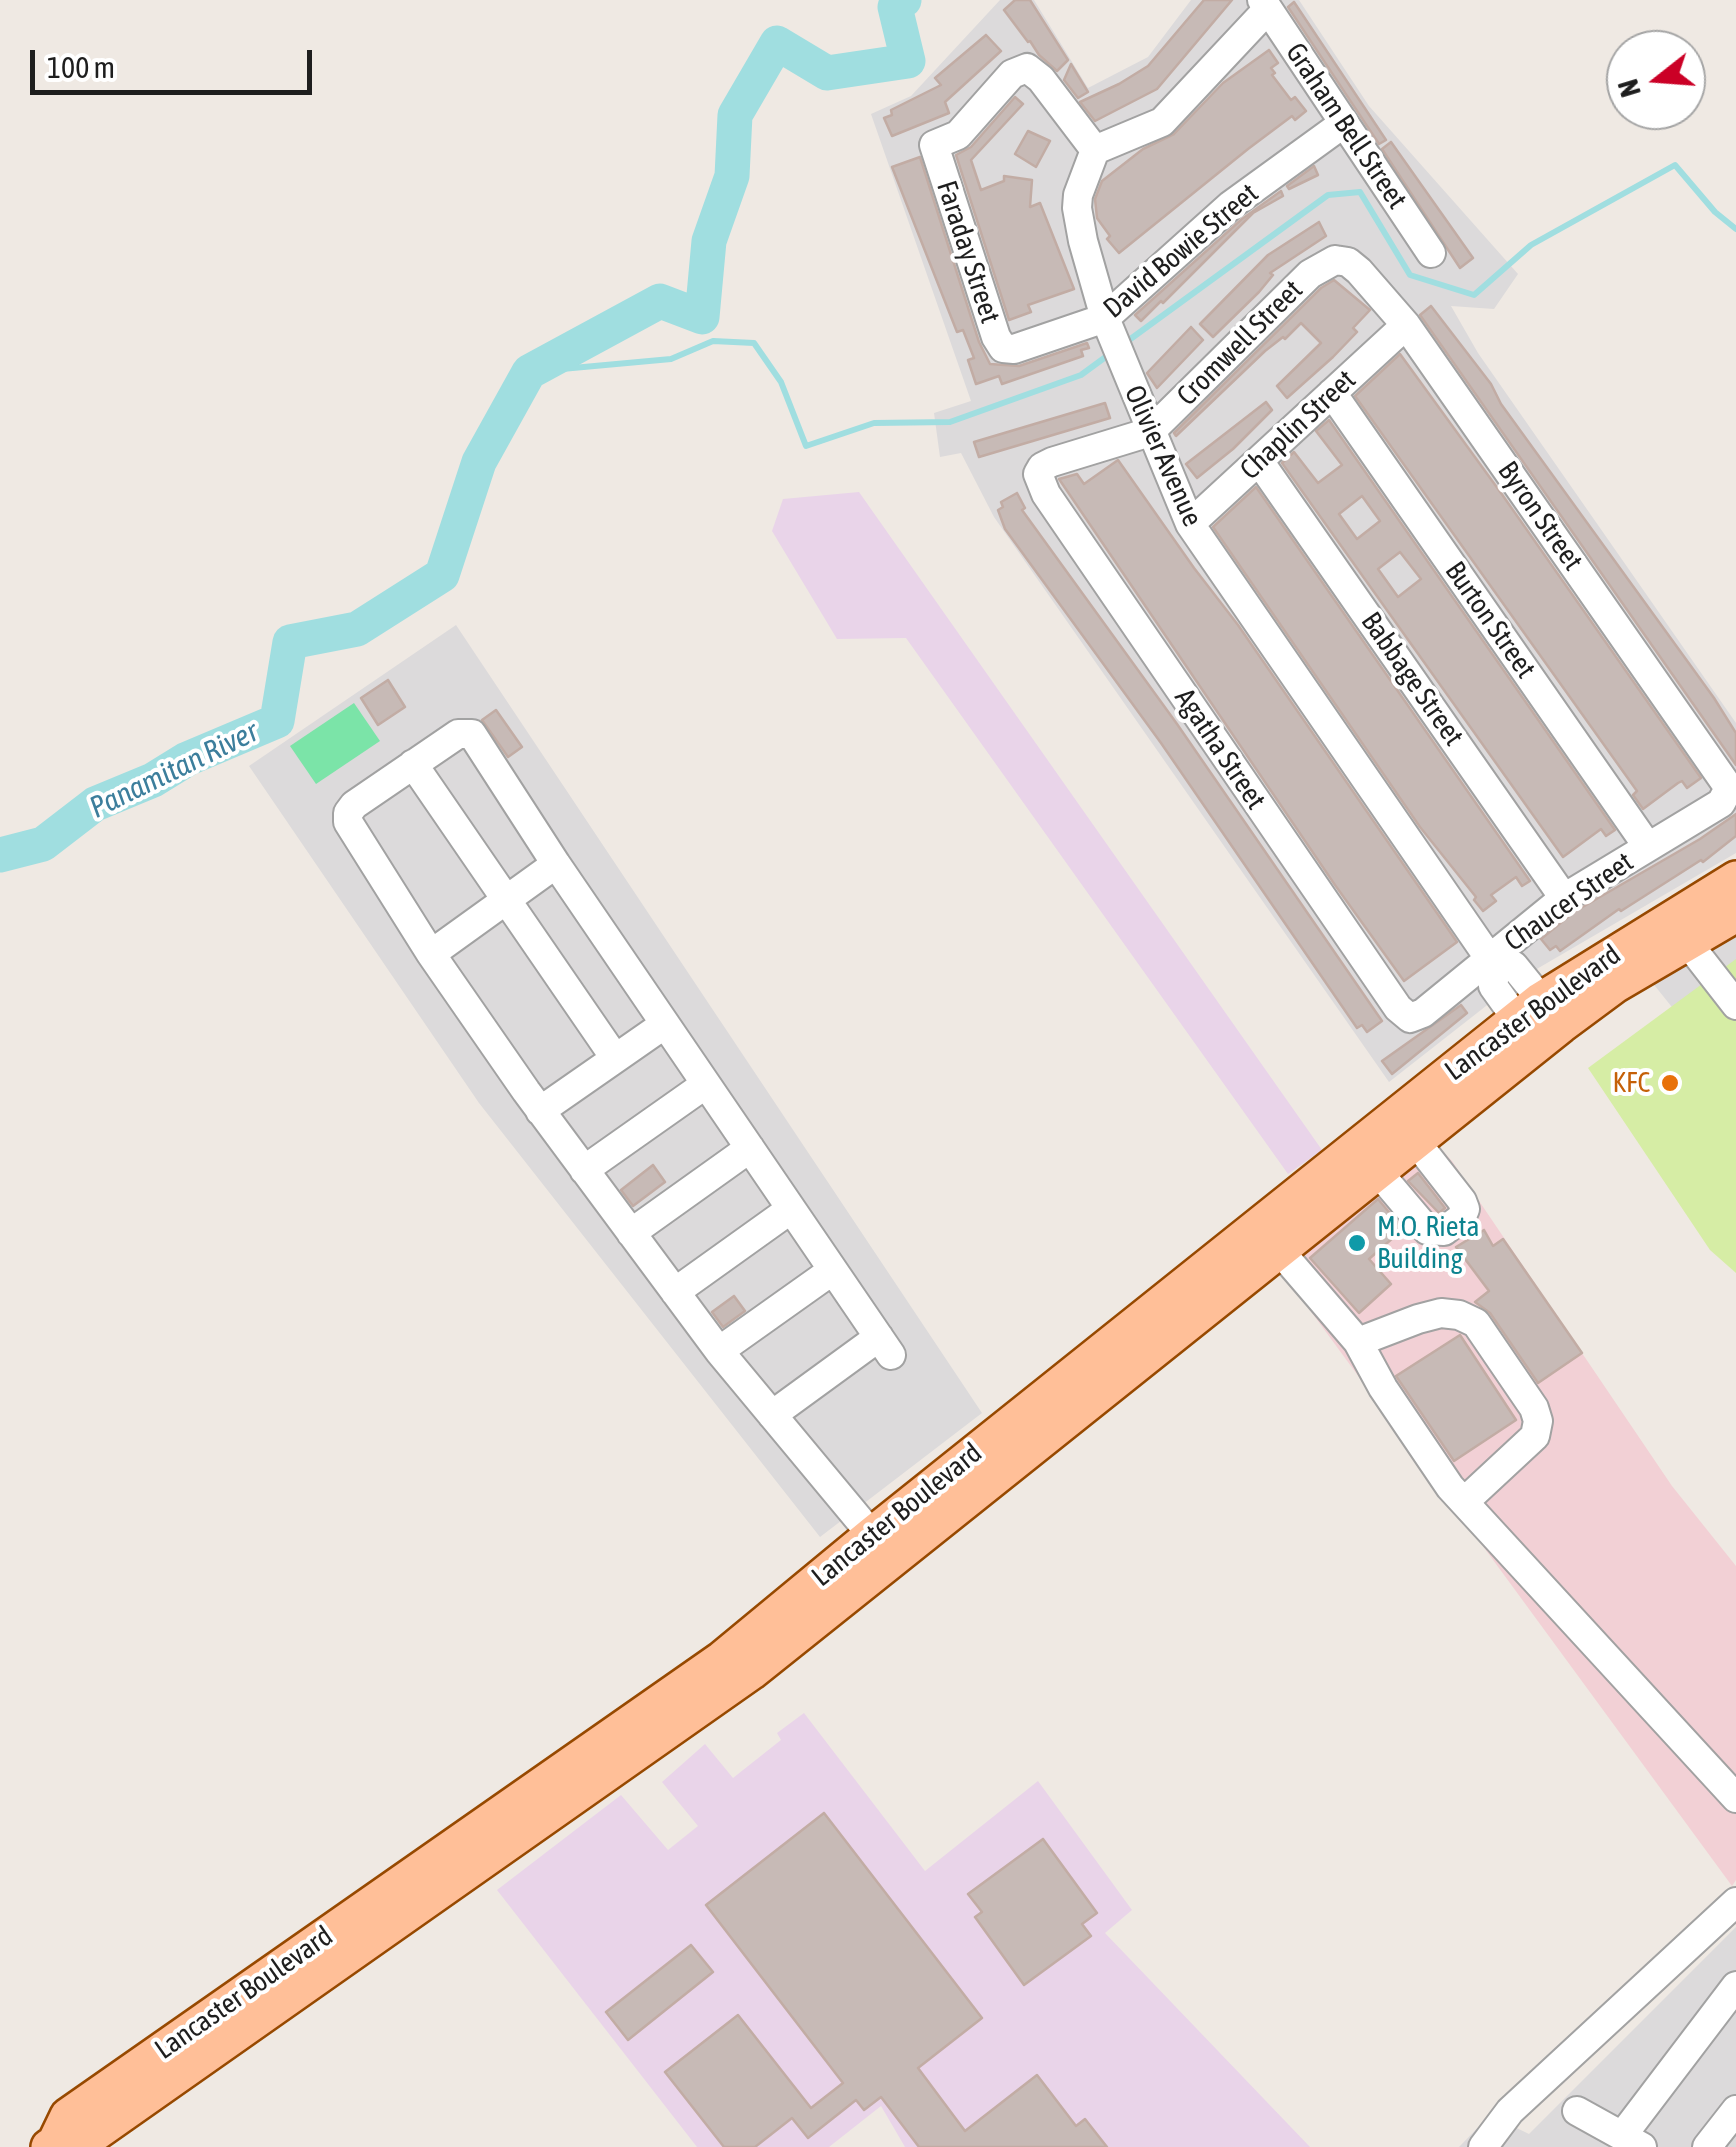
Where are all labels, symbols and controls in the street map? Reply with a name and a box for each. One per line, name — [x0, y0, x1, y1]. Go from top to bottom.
scale bar — [35, 30, 318, 92]
north arrow — [1606, 30, 1706, 130]
street label: Graham Bell Street — [1278, 37, 1414, 215]
text: 100 m — [47, 50, 115, 84]
text: N — [1612, 76, 1647, 101]
street label: Faraday Street — [929, 177, 1007, 327]
street label: David Bowie Street — [1097, 177, 1265, 325]
street label: Cromwell Street — [1170, 273, 1310, 413]
street label: Chaplin Street — [1233, 363, 1363, 487]
street label: Olivier Avenue — [1117, 380, 1209, 532]
street label: Byron Street — [1490, 455, 1590, 577]
street label: Burton Street — [1438, 555, 1542, 685]
street label: Babbage Street — [1354, 606, 1470, 752]
street label: Agatha Street — [1167, 682, 1273, 816]
water label: Panamitan River — [84, 714, 264, 826]
street label: Chaucer Street — [1498, 845, 1640, 959]
street label: Lancaster Boulevard — [1439, 938, 1627, 1088]
place label: KFC — [1612, 1066, 1650, 1100]
marker: KFC — [1659, 1072, 1681, 1094]
place label: M.O. Rieta Building — [1377, 1210, 1480, 1276]
marker: M.O. Rieta Building — [1346, 1232, 1368, 1254]
street label: Lancaster Boulevard — [805, 1436, 989, 1594]
street label: Lancaster Boulevard — [149, 1919, 339, 2067]

